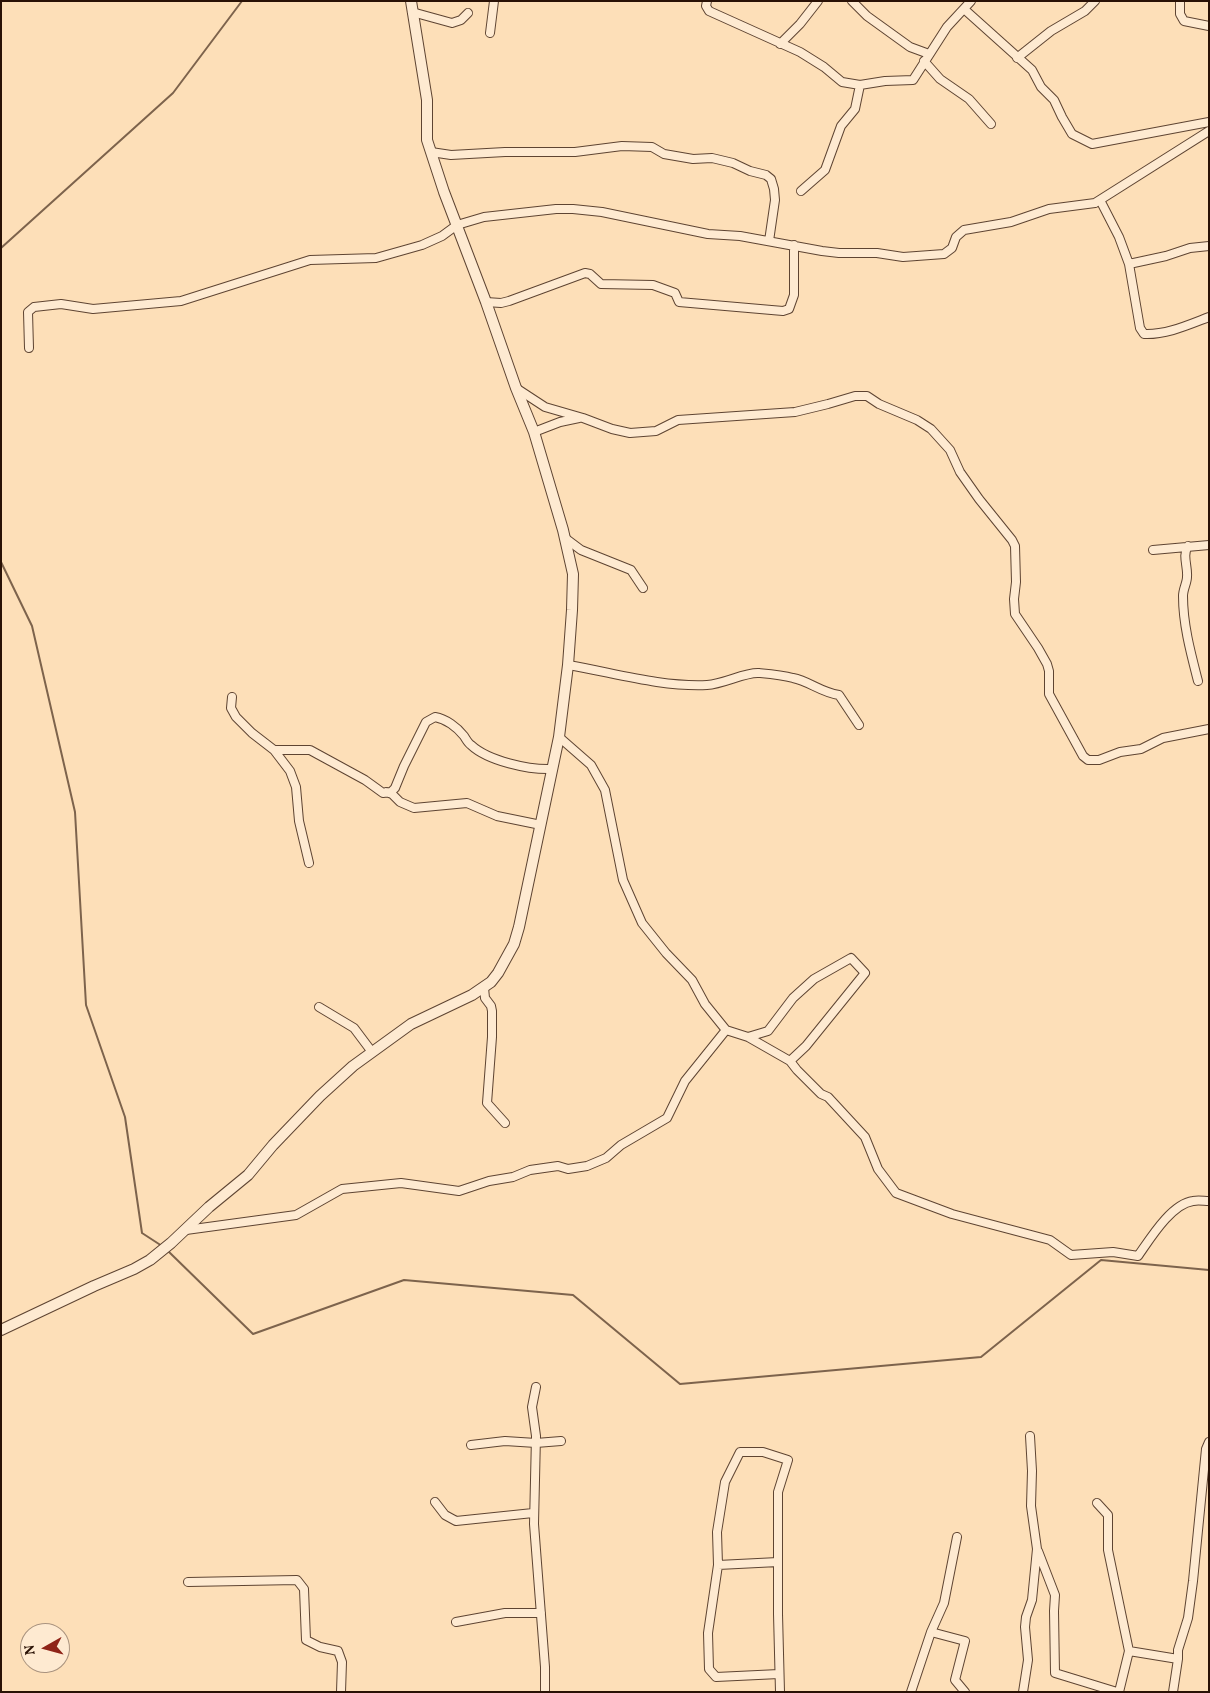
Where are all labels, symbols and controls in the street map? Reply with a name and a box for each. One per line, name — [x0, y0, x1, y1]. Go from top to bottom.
north arrow — [20, 1623, 70, 1673]
text: N — [21, 1644, 41, 1656]

